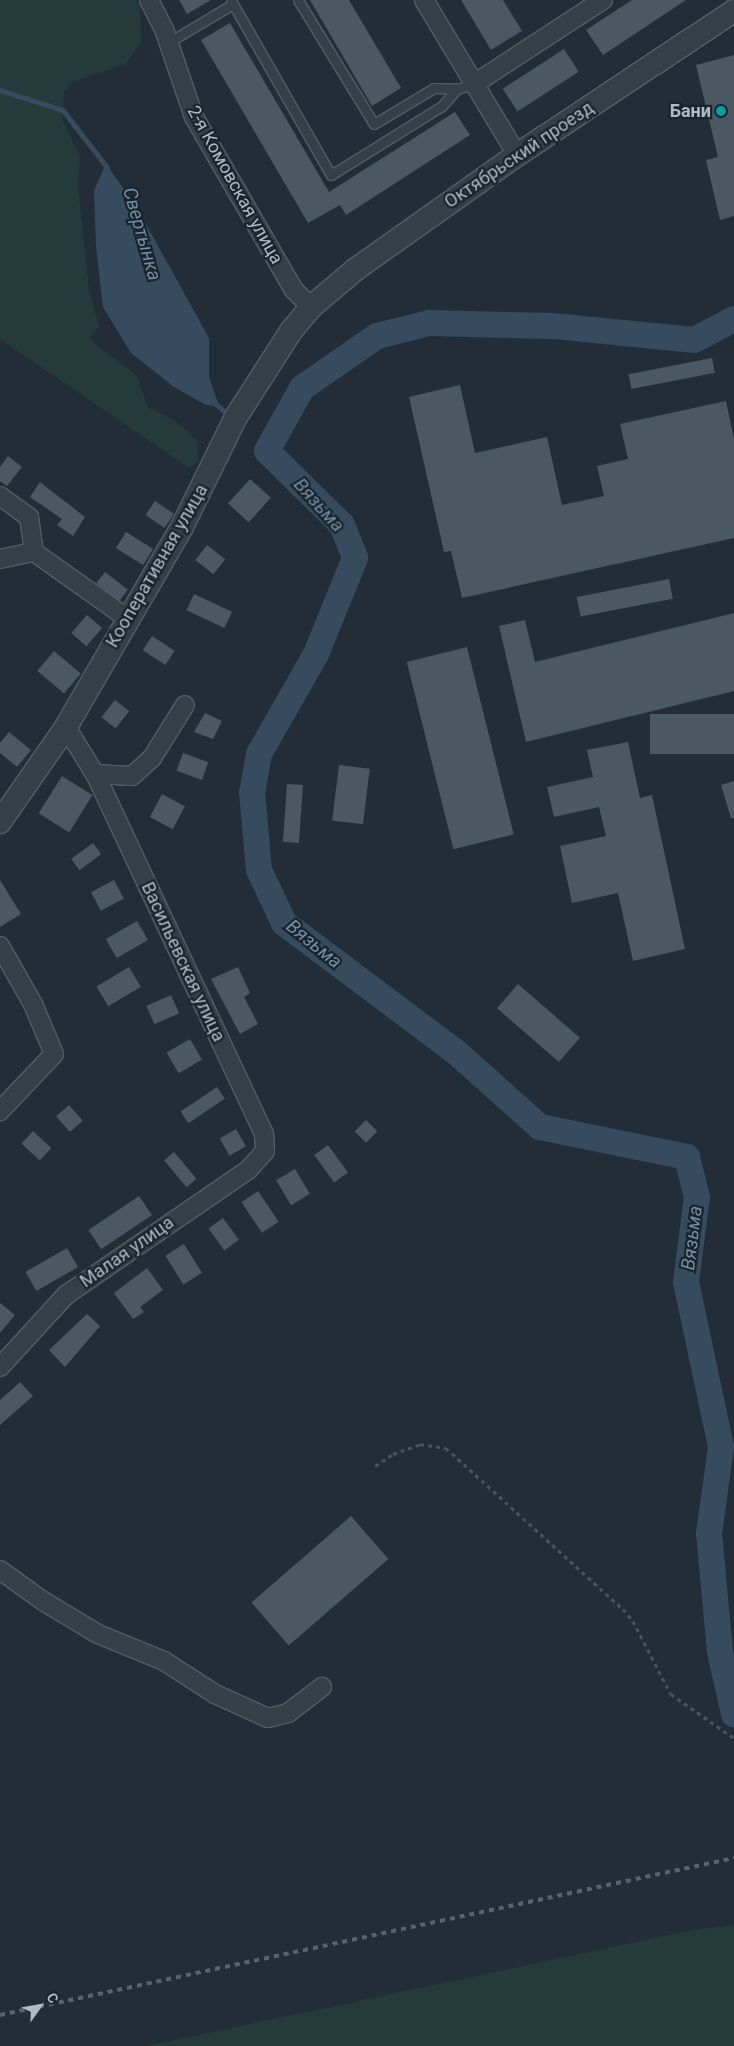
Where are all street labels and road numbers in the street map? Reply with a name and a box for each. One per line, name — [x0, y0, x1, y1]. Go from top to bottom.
street label: Октябрьский проезд — [440, 97, 598, 213]
street label: 2-я Комовская улица — [182, 102, 288, 268]
street label: Кооперативная улица — [101, 481, 213, 651]
street label: Васильевская улица — [137, 879, 229, 1045]
street label: Малая улица — [76, 1212, 178, 1292]

